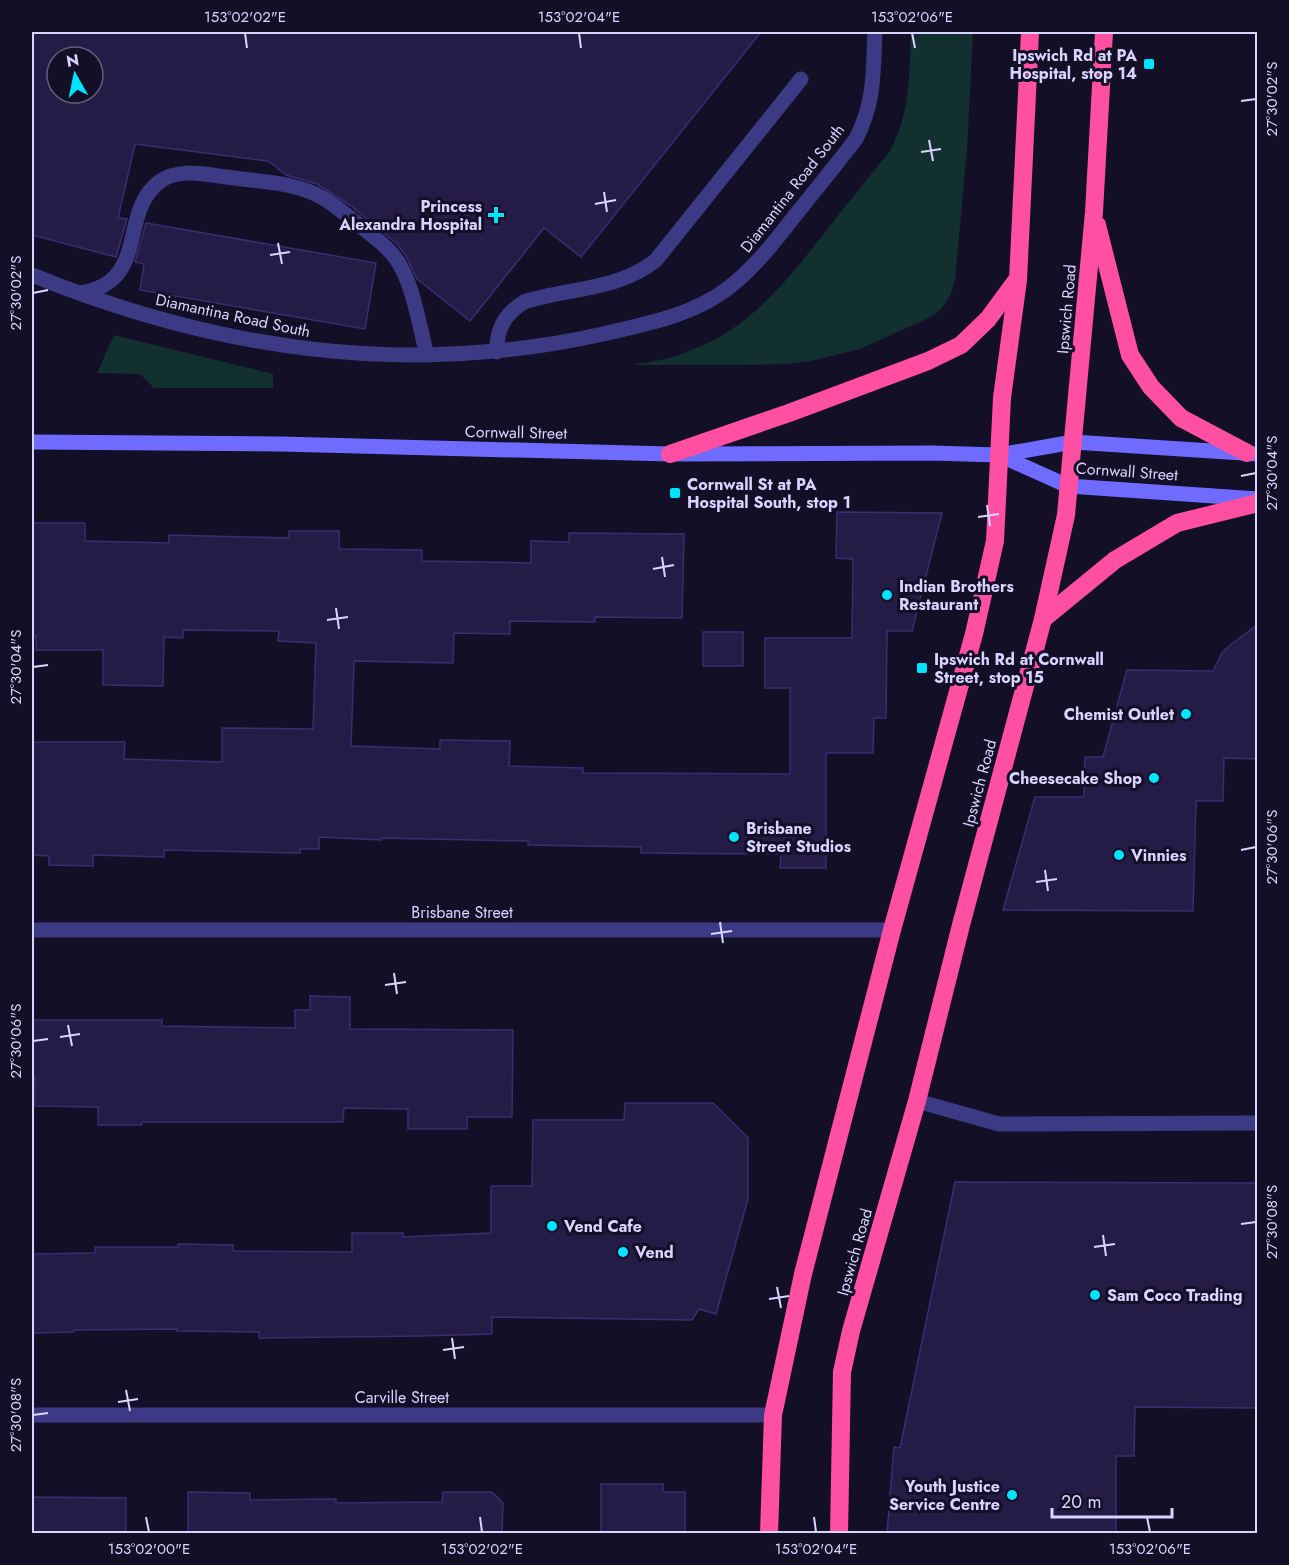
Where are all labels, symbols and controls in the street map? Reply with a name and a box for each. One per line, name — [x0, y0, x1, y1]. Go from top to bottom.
text: 153°02'02"E — [204, 6, 286, 28]
text: 153°02'04"E — [538, 6, 620, 28]
text: 153°02'06"E — [871, 6, 953, 28]
place label: Ipswich Rd at PA Hospital, stop 14 — [1010, 44, 1137, 85]
north arrow — [45, 45, 105, 105]
text: N — [65, 48, 81, 73]
marker: Ipswich Rd at PA Hospital, stop 14 — [1142, 57, 1156, 71]
text: 27°30'02"S — [1261, 62, 1283, 136]
street label: Diamantina Road South — [735, 119, 850, 258]
place label: Princess Alexandra Hospital — [338, 195, 482, 236]
marker: Princess Alexandra Hospital — [487, 206, 505, 224]
text: 27°30'02"S — [5, 256, 27, 330]
street label: Ipswich Road — [1051, 263, 1082, 355]
street label: Diamantina Road South — [153, 288, 312, 343]
street label: Cornwall Street — [465, 420, 568, 445]
text: 27°30'04"S — [1261, 436, 1283, 511]
street label: Cornwall Street — [1075, 456, 1179, 487]
place label: Cornwall St at PA Hospital South, stop 1 — [687, 473, 851, 514]
marker: Cornwall St at PA Hospital South, stop 1 — [668, 486, 682, 500]
place label: Indian Brothers Restaurant — [899, 575, 1014, 616]
marker: Indian Brothers Restaurant — [880, 588, 894, 602]
text: 27°30'04"S — [5, 630, 27, 705]
place label: Ipswich Rd at Cornwall Street, stop 15 — [934, 648, 1104, 689]
marker: Ipswich Rd at Cornwall Street, stop 15 — [915, 661, 929, 675]
place label: Chemist Outlet — [1064, 703, 1175, 726]
marker: Chemist Outlet — [1179, 707, 1193, 721]
street label: Ipswich Road — [957, 737, 1002, 829]
place label: Cheesecake Shop — [1009, 767, 1142, 790]
marker: Cheesecake Shop — [1147, 771, 1161, 785]
text: 27°30'06"S — [1261, 810, 1283, 884]
place label: Brisbane Street Studios — [746, 817, 851, 858]
marker: Brisbane Street Studios — [727, 830, 741, 844]
place label: Vinnies — [1130, 844, 1186, 867]
marker: Vinnies — [1112, 848, 1126, 862]
street label: Brisbane Street — [411, 901, 513, 924]
text: 27°30'06"S — [5, 1004, 27, 1078]
text: 27°30'08"S — [1261, 1185, 1283, 1259]
street label: Ipswich Road — [831, 1206, 878, 1298]
place label: Vend Cafe — [563, 1215, 642, 1238]
marker: Vend Cafe — [545, 1219, 559, 1233]
place label: Vend — [634, 1241, 674, 1264]
marker: Vend — [616, 1245, 630, 1259]
place label: Sam Coco Trading — [1107, 1284, 1243, 1307]
marker: Sam Coco Trading — [1088, 1288, 1102, 1302]
text: 27°30'08"S — [5, 1378, 27, 1452]
street label: Carville Street — [355, 1386, 449, 1409]
place label: Youth Justice Service Centre — [889, 1475, 1000, 1516]
scale bar — [1052, 1481, 1172, 1519]
marker: Youth Justice Service Centre — [1005, 1488, 1019, 1502]
text: 20 m — [1061, 1489, 1101, 1515]
text: 153°02'00"E — [108, 1538, 190, 1560]
text: 153°02'02"E — [441, 1538, 523, 1560]
text: 153°02'04"E — [775, 1538, 857, 1560]
text: 153°02'06"E — [1109, 1538, 1191, 1560]

